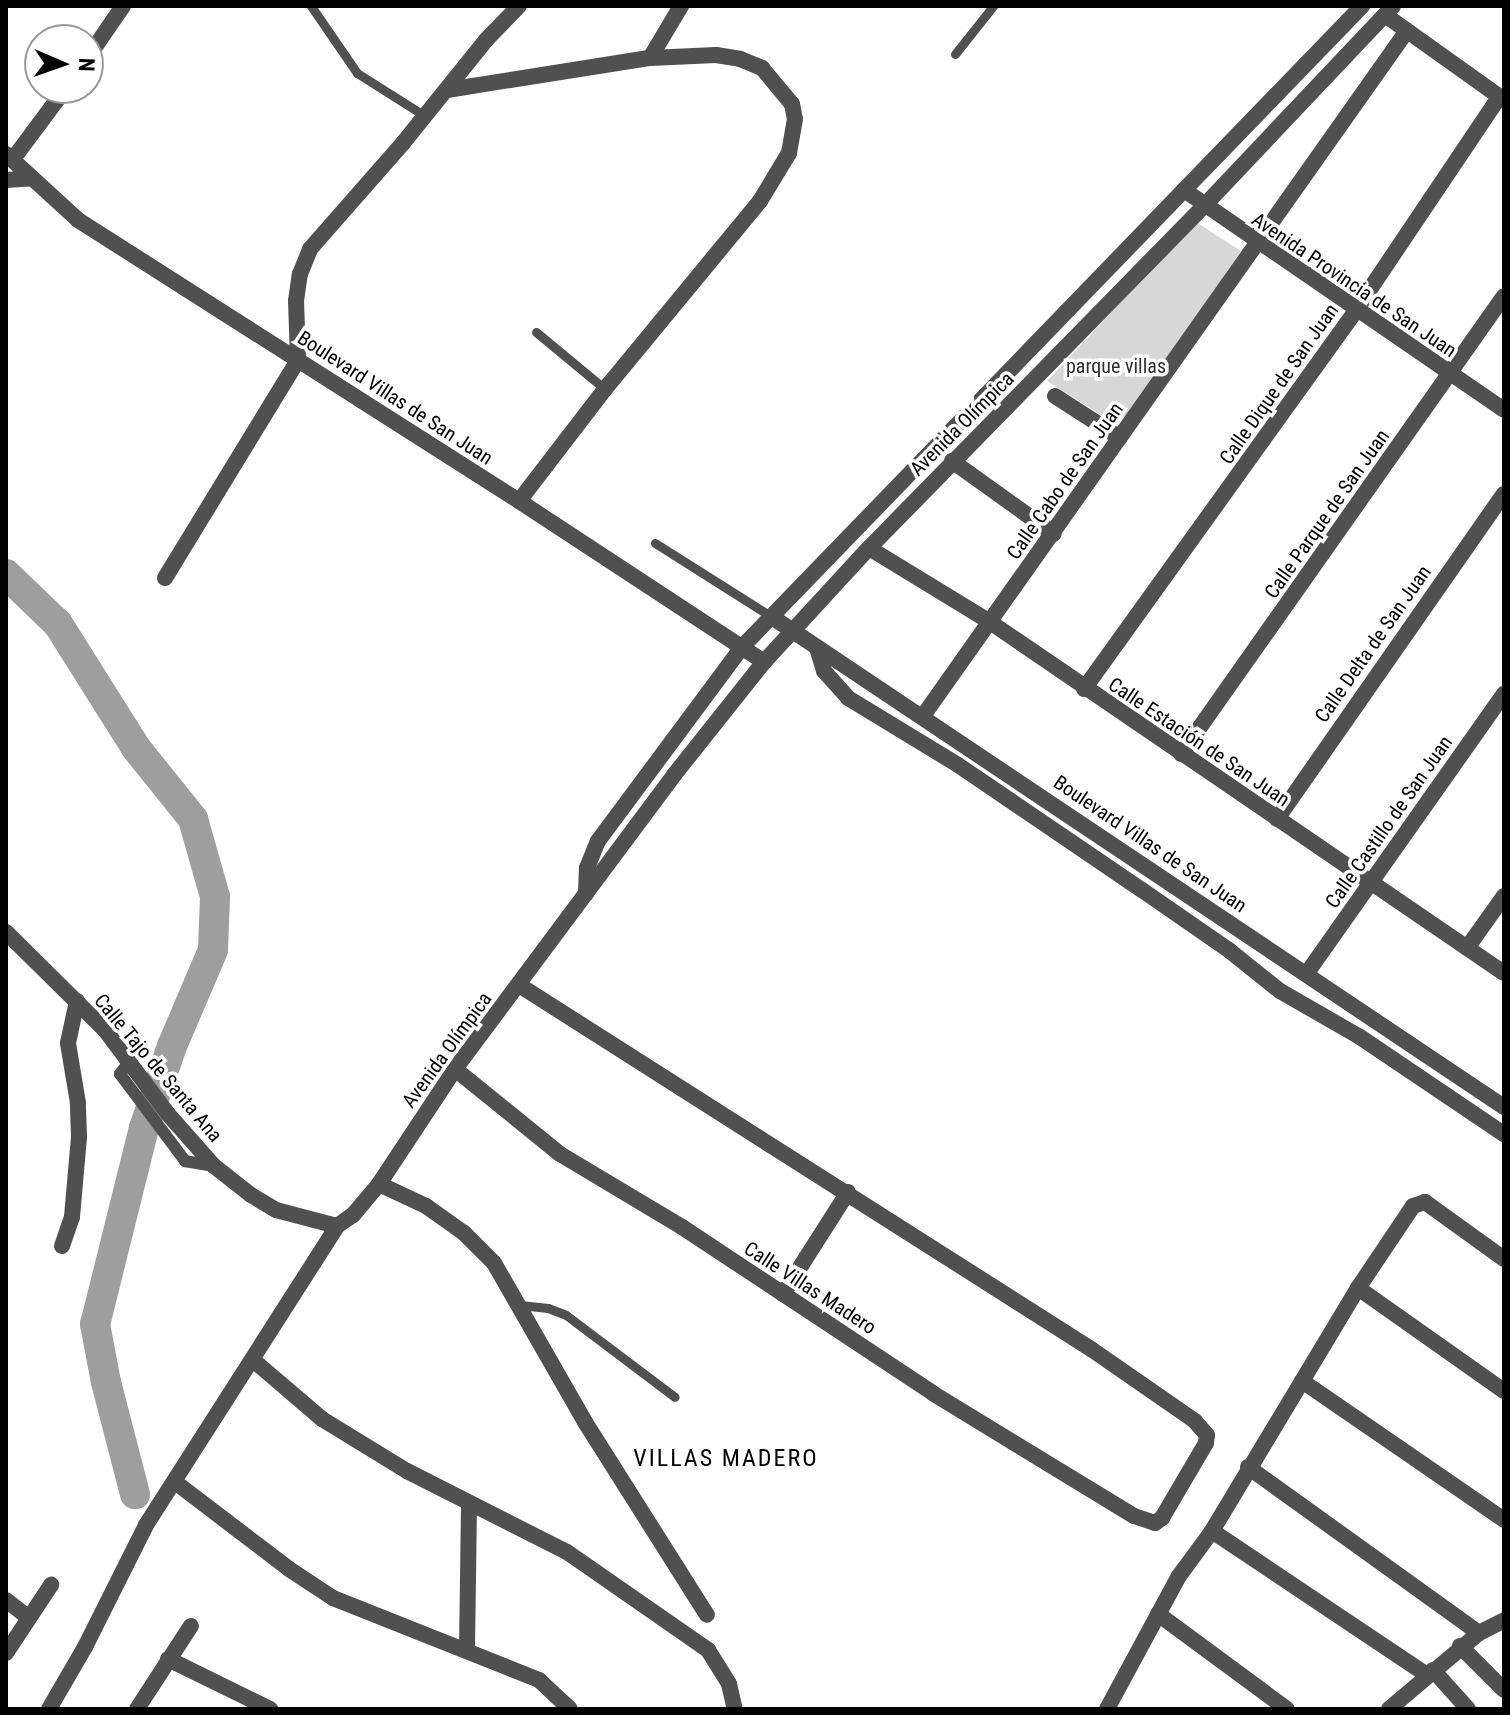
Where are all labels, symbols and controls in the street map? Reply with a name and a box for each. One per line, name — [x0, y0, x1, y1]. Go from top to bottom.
north arrow — [24, 24, 104, 104]
text: N — [74, 58, 99, 72]
street label: Avenida Provincia de San Juan — [1247, 207, 1461, 363]
street label: Calle Dique de San Juan — [1215, 299, 1343, 469]
street label: Boulevard Villas de San Juan — [293, 326, 497, 470]
park label: parque villas — [1066, 354, 1166, 378]
street label: Avenida Olímpica — [905, 367, 1019, 481]
street label: Calle Cabo de San Juan — [1002, 398, 1128, 564]
street label: Calle Parque de San Juan — [1260, 425, 1394, 603]
street label: Calle Delta de San Juan — [1310, 561, 1436, 727]
street label: Calle Estación de San Juan — [1104, 672, 1294, 812]
street label: Calle Castillo de San Juan — [1320, 731, 1458, 913]
street label: Boulevard Villas de San Juan — [1049, 770, 1251, 918]
street label: Avenida Olímpica — [397, 988, 497, 1112]
street label: Calle Tajo de Santa Ana — [89, 989, 227, 1147]
street label: Calle Villas Madero — [740, 1236, 880, 1340]
district label: VILLAS MADERO — [633, 1445, 819, 1473]

